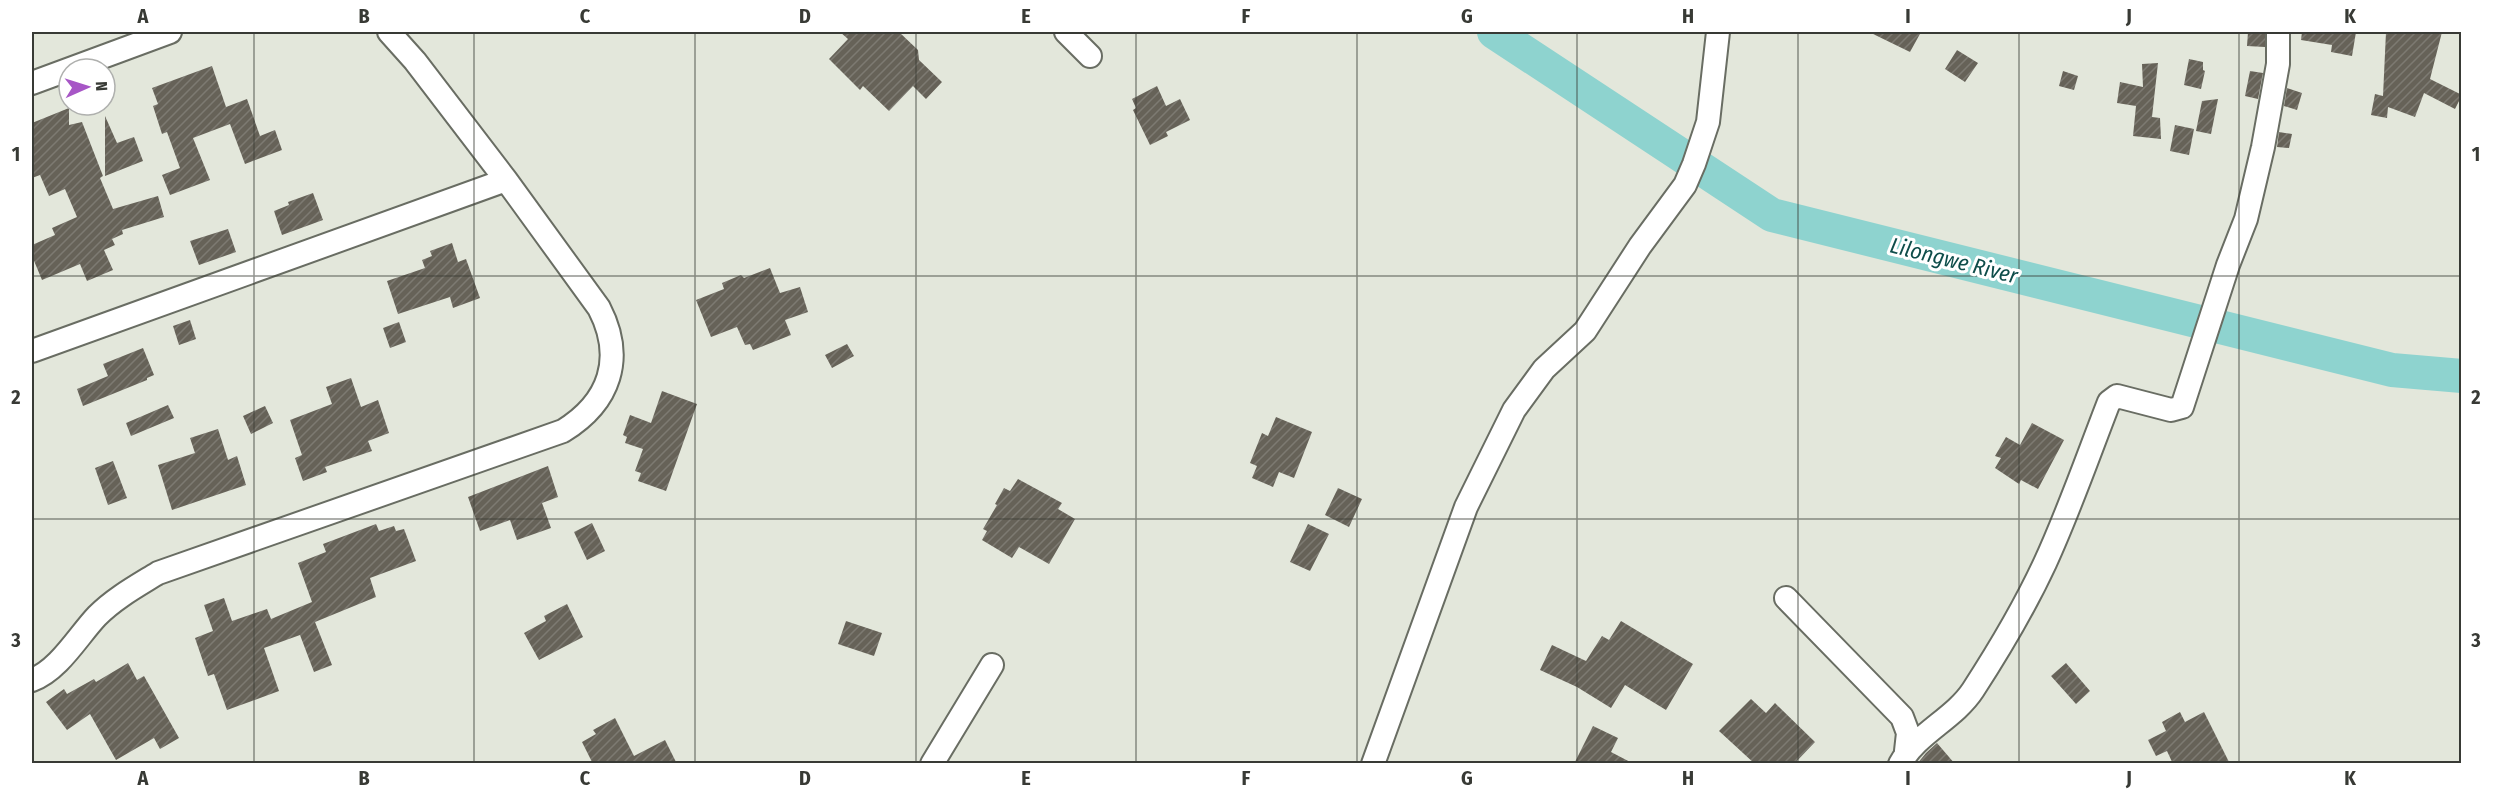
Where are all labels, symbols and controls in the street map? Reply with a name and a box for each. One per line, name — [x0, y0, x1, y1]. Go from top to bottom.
text: A — [137, 4, 150, 28]
text: B — [358, 4, 370, 28]
text: C — [580, 4, 591, 28]
text: D — [799, 4, 811, 28]
text: E — [1021, 4, 1031, 28]
text: F — [1242, 4, 1251, 28]
text: G — [1461, 4, 1473, 28]
text: H — [1682, 4, 1694, 28]
text: I — [1905, 4, 1911, 28]
text: J — [2125, 4, 2132, 28]
text: K — [2344, 4, 2356, 28]
north arrow — [57, 57, 117, 117]
text: N — [92, 81, 111, 92]
text: 1 — [12, 142, 20, 166]
text: 1 — [2472, 142, 2480, 166]
water label: Lilongwe River — [1887, 232, 2022, 290]
text: 2 — [10, 385, 21, 409]
text: 2 — [2470, 385, 2481, 409]
text: 3 — [10, 628, 21, 652]
text: 3 — [2470, 628, 2481, 652]
text: A — [137, 766, 150, 790]
text: B — [358, 766, 370, 790]
text: C — [580, 766, 591, 790]
text: D — [799, 766, 811, 790]
text: E — [1021, 766, 1031, 790]
text: F — [1242, 766, 1251, 790]
text: G — [1461, 766, 1473, 790]
text: H — [1682, 766, 1694, 790]
text: I — [1905, 766, 1911, 790]
text: J — [2125, 766, 2132, 790]
text: K — [2344, 766, 2356, 790]

